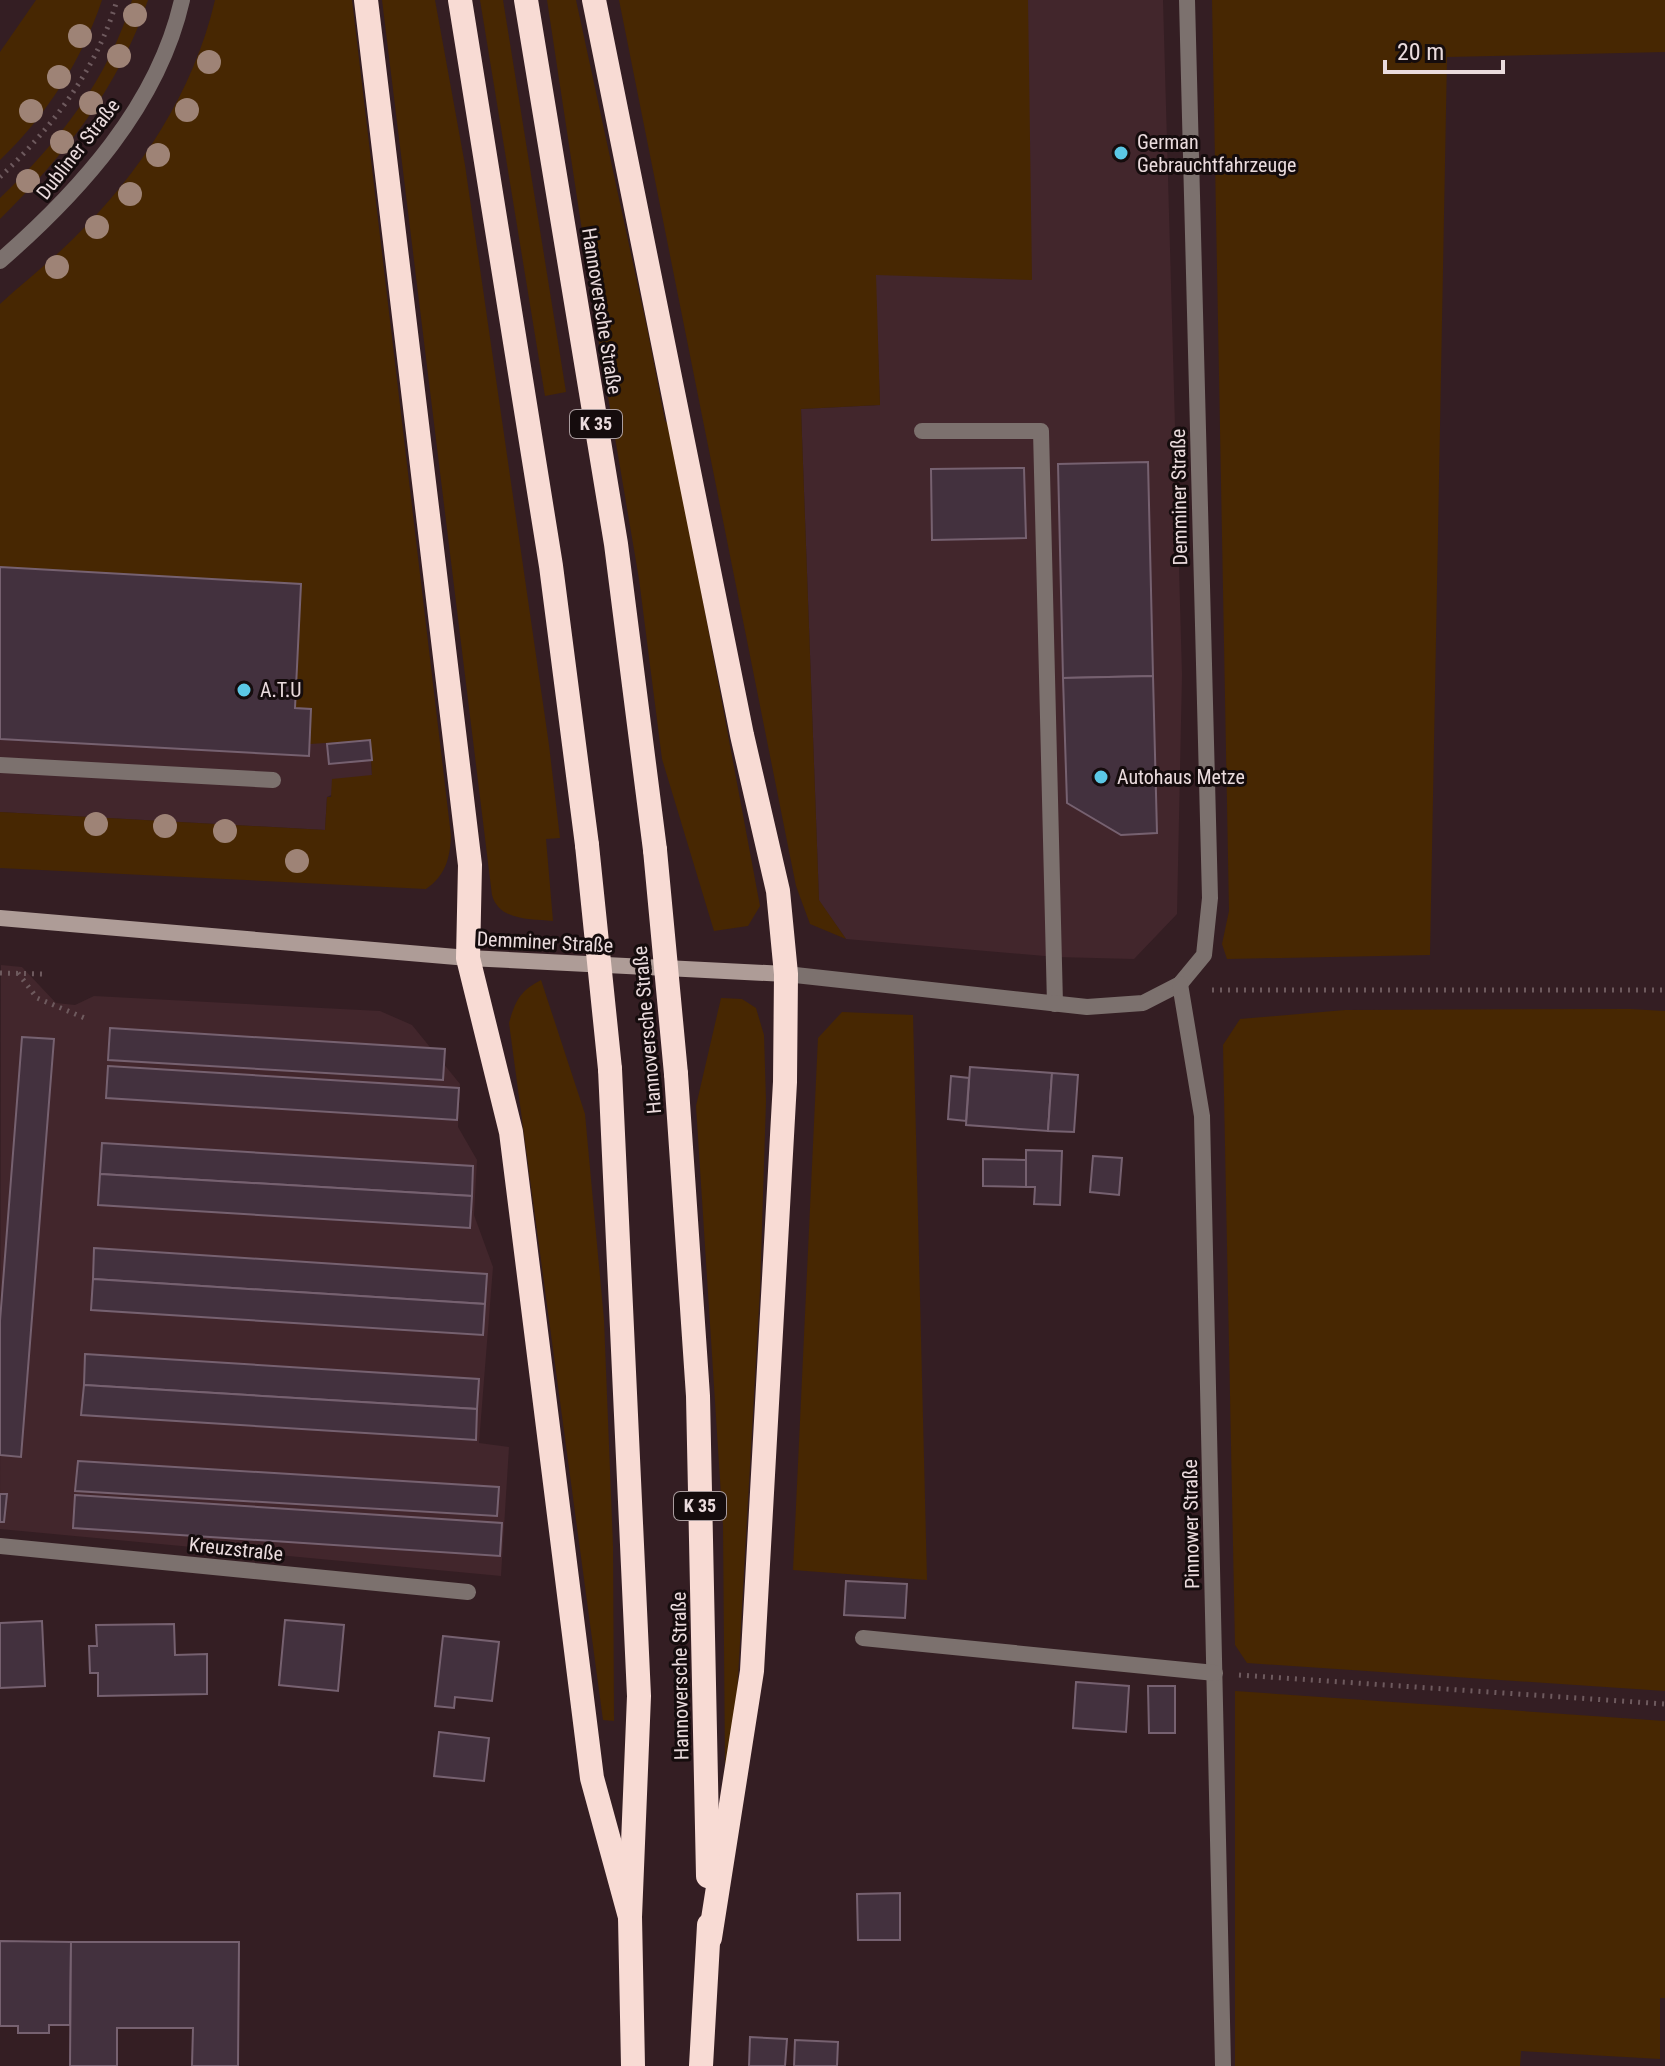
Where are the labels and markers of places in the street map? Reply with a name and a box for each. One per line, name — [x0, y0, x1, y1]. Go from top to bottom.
place label: German Gebrauchtfahrzeuge — [1137, 130, 1296, 177]
marker: German Gebrauchtfahrzeuge — [1112, 144, 1130, 162]
place label: A.T.U — [260, 678, 302, 702]
marker: A.T.U — [235, 681, 253, 699]
place label: Autohaus Metze — [1117, 765, 1245, 789]
marker: Autohaus Metze — [1092, 768, 1110, 786]

